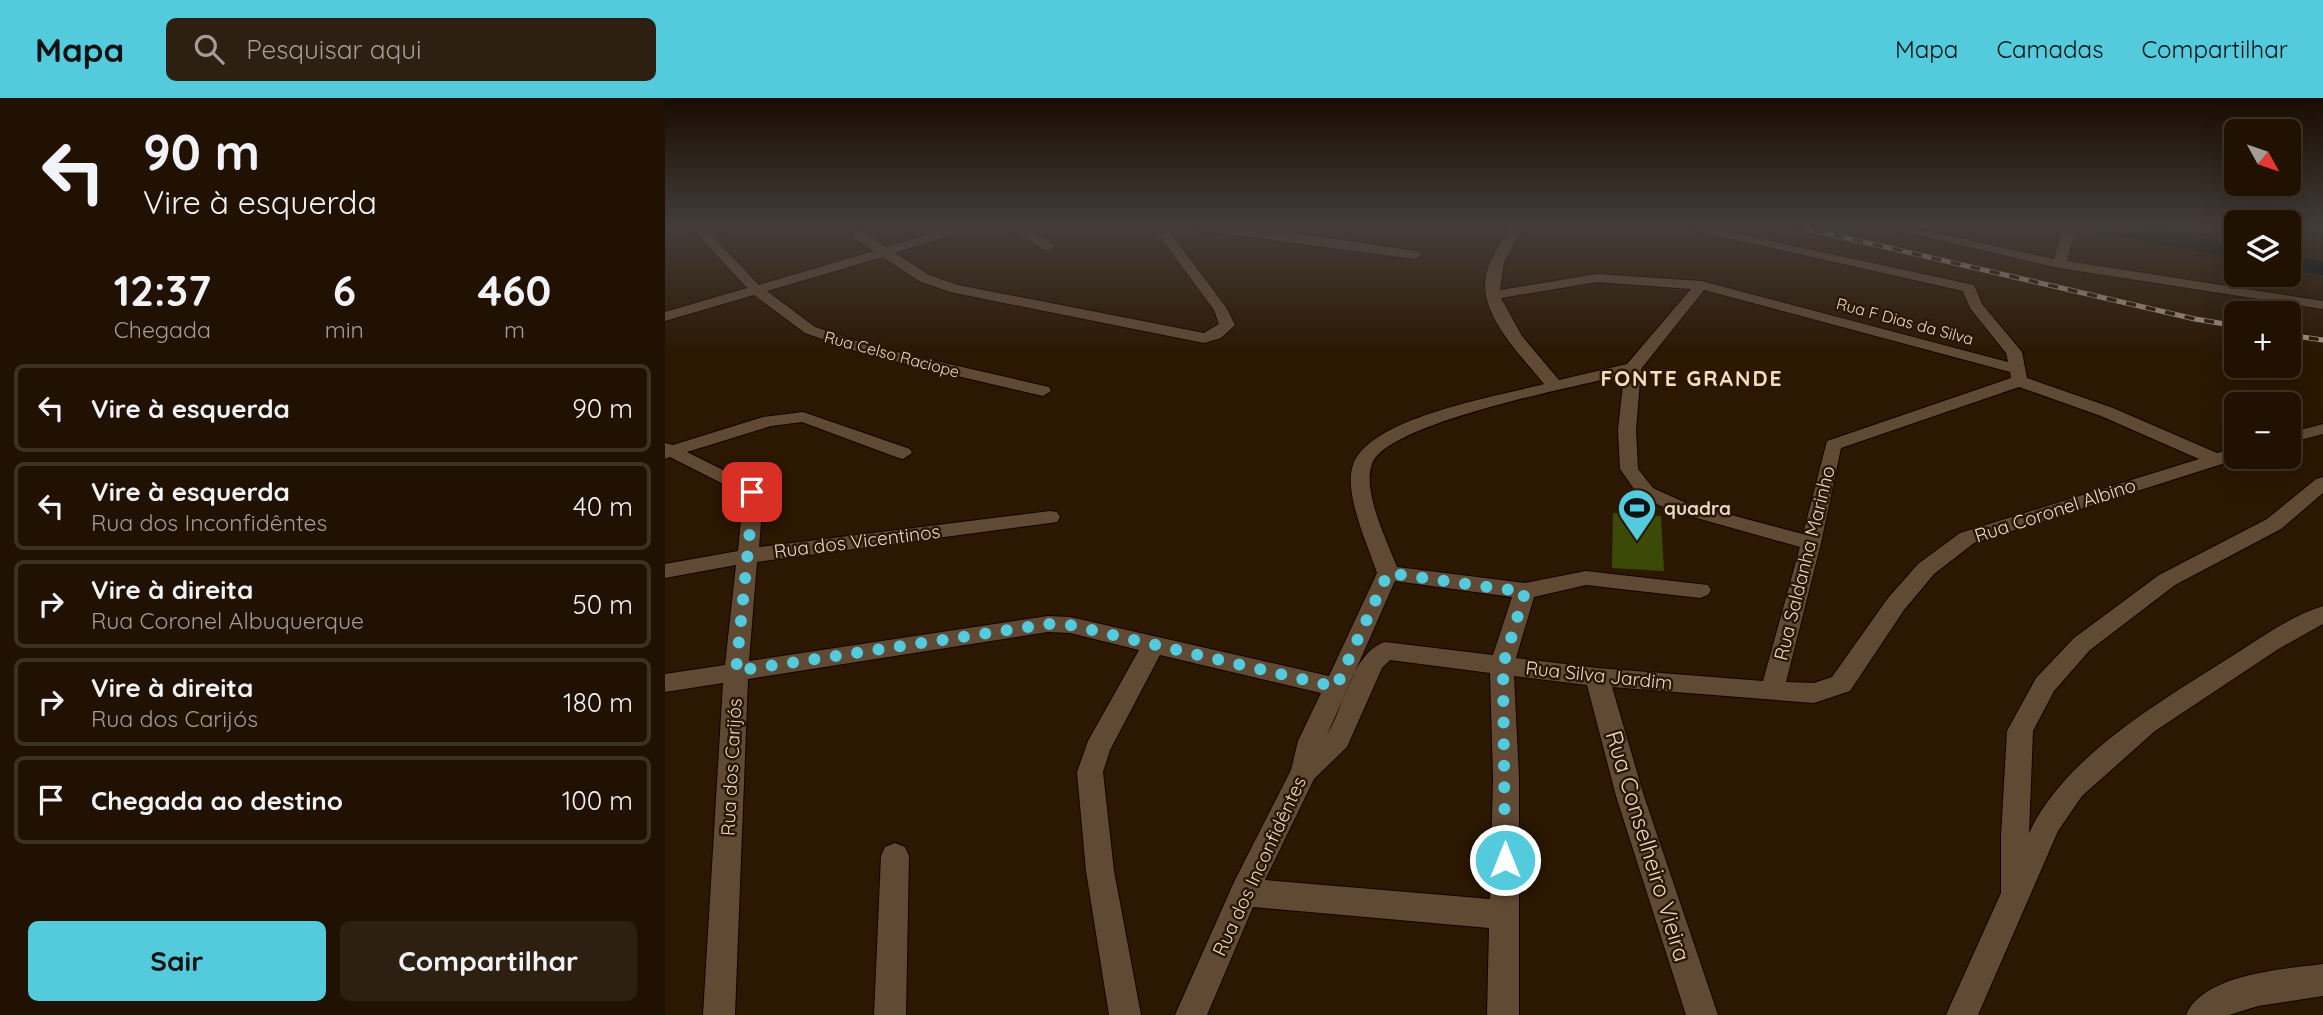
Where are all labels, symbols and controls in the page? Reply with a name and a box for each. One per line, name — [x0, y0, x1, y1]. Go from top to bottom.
search box — [166, 18, 656, 81]
text: Mapa — [35, 29, 124, 70]
icon: search — [190, 30, 228, 68]
text: Pesquisar aqui — [246, 33, 422, 66]
text: Mapa — [1895, 34, 1958, 64]
text: Camadas — [1996, 34, 2103, 64]
text: Compartilhar — [2141, 34, 2288, 64]
north arrow — [2224, 119, 2301, 196]
map controls — [2224, 119, 2301, 469]
text: 90 m — [143, 121, 260, 182]
icon: left — [28, 126, 119, 217]
text: Vire à esquerda — [143, 182, 377, 222]
button: layers — [2224, 210, 2301, 287]
text: 12:37 — [114, 264, 211, 317]
text: 6 — [333, 264, 356, 317]
text: 460 — [478, 264, 551, 317]
street label: Rua F Dias da Silva — [1834, 293, 1976, 349]
button: + — [2224, 301, 2301, 378]
text: Chegada — [114, 315, 211, 344]
text: min — [325, 315, 364, 344]
text: m — [504, 315, 525, 344]
street label: Rua Celso Raciope — [822, 326, 962, 382]
district label: FONTE GRANDE — [1601, 365, 1783, 391]
icon: left — [32, 389, 70, 427]
text: Vire à esquerda — [91, 392, 290, 425]
text: 90 m — [572, 392, 633, 425]
button: − — [2224, 392, 2301, 469]
pin — [722, 462, 782, 522]
street label: Rua Saldanha Marinho — [1768, 463, 1840, 663]
icon: arrive — [733, 473, 771, 511]
street label: Rua Coronel Albino — [1971, 473, 2139, 547]
text: Vire à esquerda — [91, 475, 290, 508]
icon: left — [32, 487, 70, 525]
sports icon: quadra — [1616, 487, 1658, 542]
text: 40 m — [573, 490, 633, 523]
place label: quadra — [1664, 496, 1731, 520]
text: Rua dos Inconfidêntes — [91, 508, 327, 537]
street label: Rua dos Vicentinos — [773, 519, 942, 563]
text: Vire à direita — [91, 573, 253, 606]
icon: right — [32, 585, 70, 623]
text: 50 m — [573, 588, 633, 621]
text: Rua Coronel Albuquerque — [91, 606, 364, 635]
street label: Rua Silva Jardim — [1524, 655, 1674, 695]
text: Vire à direita — [91, 671, 253, 704]
icon: right — [32, 683, 70, 721]
text: 180 m — [563, 686, 633, 719]
street label: Rua dos Carijós — [715, 697, 747, 837]
text: Rua dos Carijós — [91, 704, 258, 733]
street label: Rua Conselheiro Vieira — [1600, 727, 1697, 965]
street label: Rua dos Inconfidêntes — [1207, 772, 1311, 960]
icon: arrive — [32, 781, 70, 819]
text: Chegada ao destino — [91, 784, 343, 817]
text: 100 m — [562, 784, 633, 817]
position arrow — [1468, 823, 1542, 897]
button: Sair — [28, 921, 326, 1001]
button: Compartilhar — [340, 921, 637, 1001]

